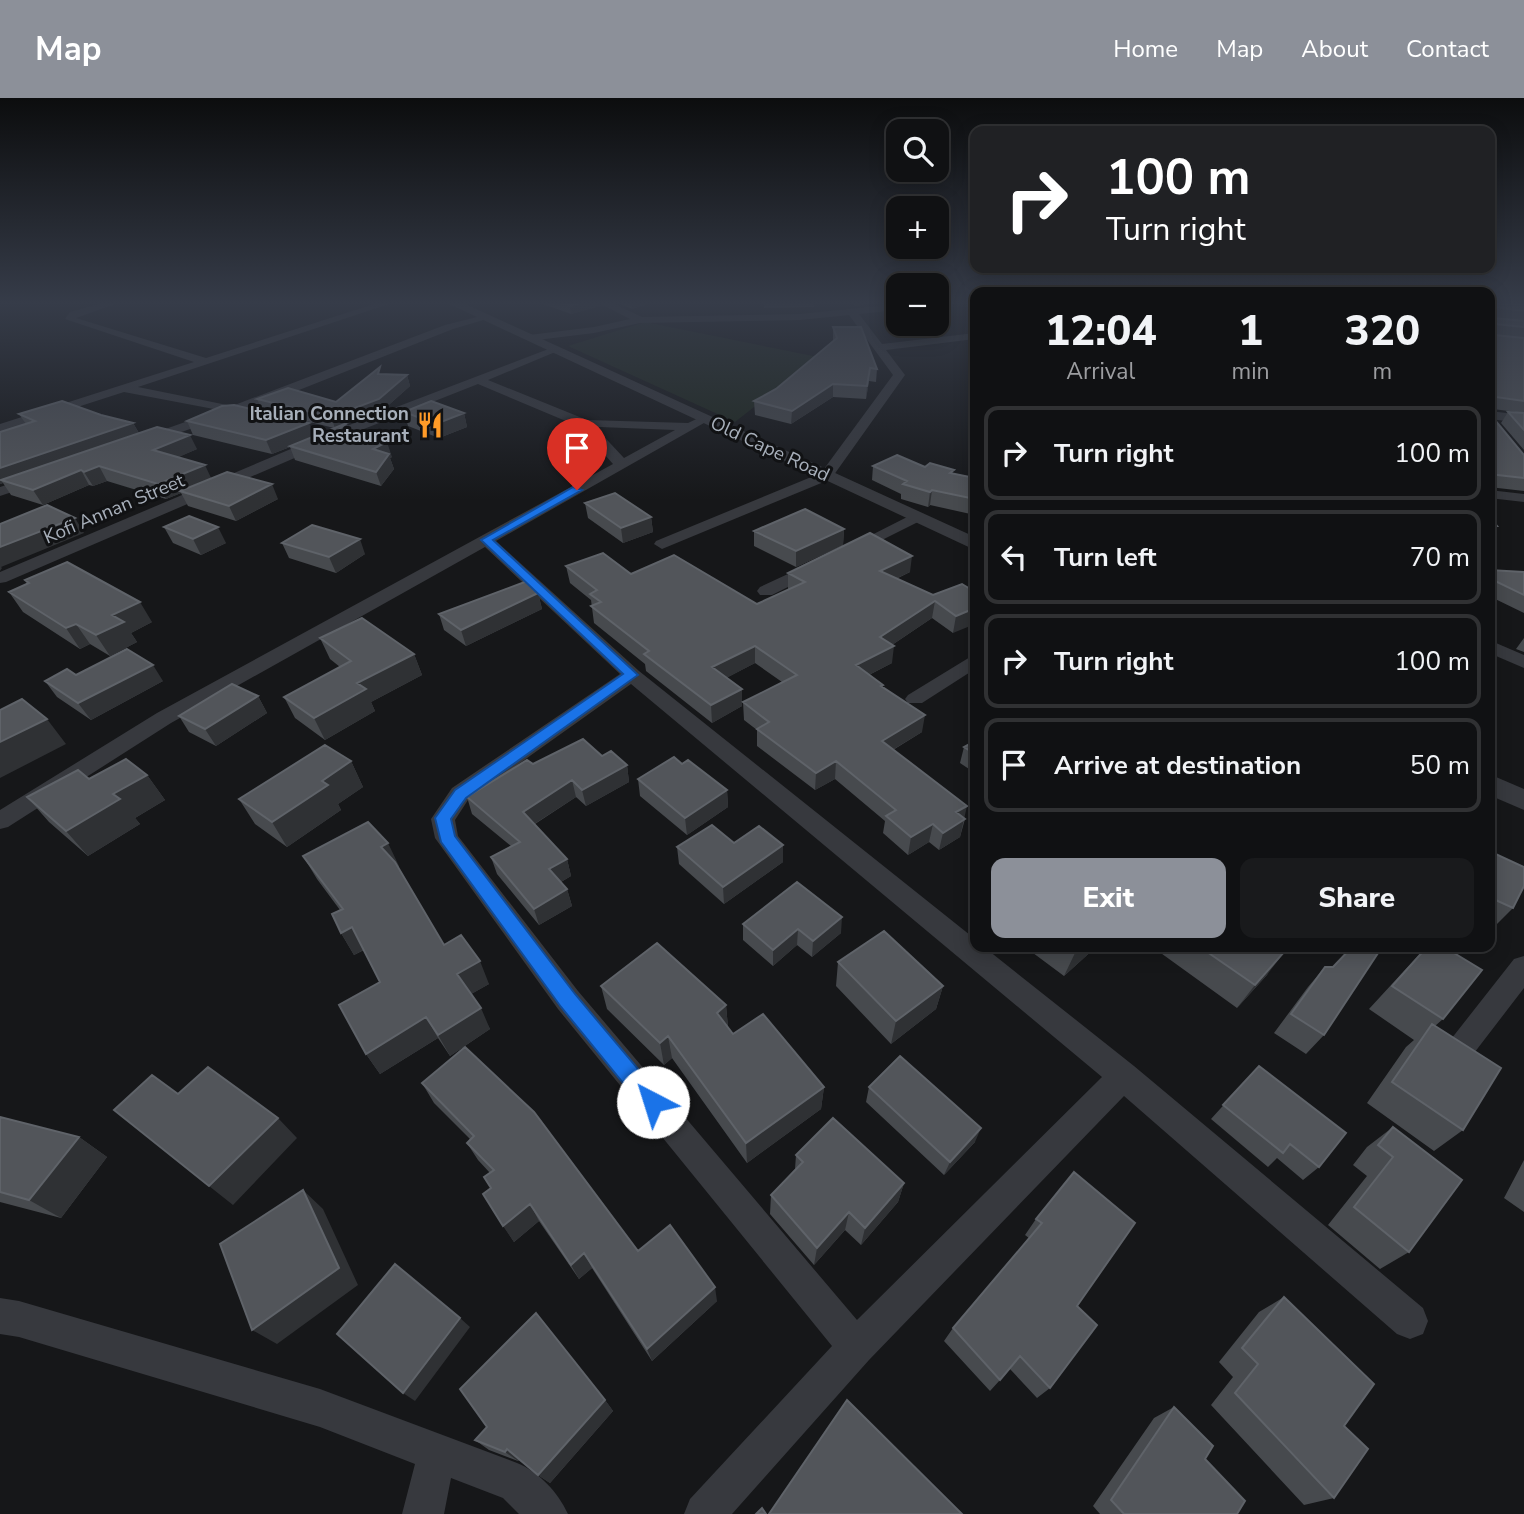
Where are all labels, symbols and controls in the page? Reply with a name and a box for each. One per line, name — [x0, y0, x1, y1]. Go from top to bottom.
text: Map — [35, 27, 102, 72]
text: Home — [1113, 33, 1178, 65]
text: Map — [1216, 33, 1263, 65]
text: About — [1301, 33, 1368, 65]
text: Contact — [1406, 33, 1489, 65]
map controls — [886, 119, 949, 336]
button: search — [886, 119, 949, 182]
text: 100 m — [1106, 144, 1250, 211]
icon: right — [991, 154, 1082, 245]
button: + — [886, 196, 949, 259]
text: Turn right — [1106, 208, 1246, 251]
button: − — [886, 273, 949, 336]
text: 12:04 — [1045, 303, 1157, 360]
text: 1 — [1238, 303, 1263, 360]
text: 320 — [1345, 303, 1420, 360]
text: Arrival — [1066, 356, 1135, 387]
text: min — [1232, 356, 1270, 387]
text: m — [1372, 356, 1392, 387]
place label: Italian Connection Restaurant — [250, 401, 410, 449]
restaurant icon: Italian Connection Restaurant — [415, 410, 445, 440]
street label: Old Cape Road — [706, 410, 834, 488]
pin — [547, 418, 607, 490]
icon: arrive — [558, 429, 596, 467]
icon: right — [995, 434, 1033, 472]
text: Turn right — [1054, 436, 1173, 471]
text: 100 m — [1394, 436, 1470, 471]
street label: Kofi Annan Street — [40, 467, 189, 550]
icon: left — [995, 538, 1033, 576]
text: Turn left — [1054, 540, 1157, 575]
text: 70 m — [1410, 540, 1470, 575]
icon: right — [995, 642, 1033, 680]
text: Turn right — [1054, 644, 1173, 679]
text: 100 m — [1394, 644, 1470, 679]
icon: arrive — [995, 746, 1033, 784]
text: Arrive at destination — [1054, 748, 1301, 783]
text: 50 m — [1410, 748, 1470, 783]
button: Exit — [991, 858, 1226, 938]
button: Share — [1240, 858, 1474, 938]
position arrow — [616, 1065, 690, 1139]

